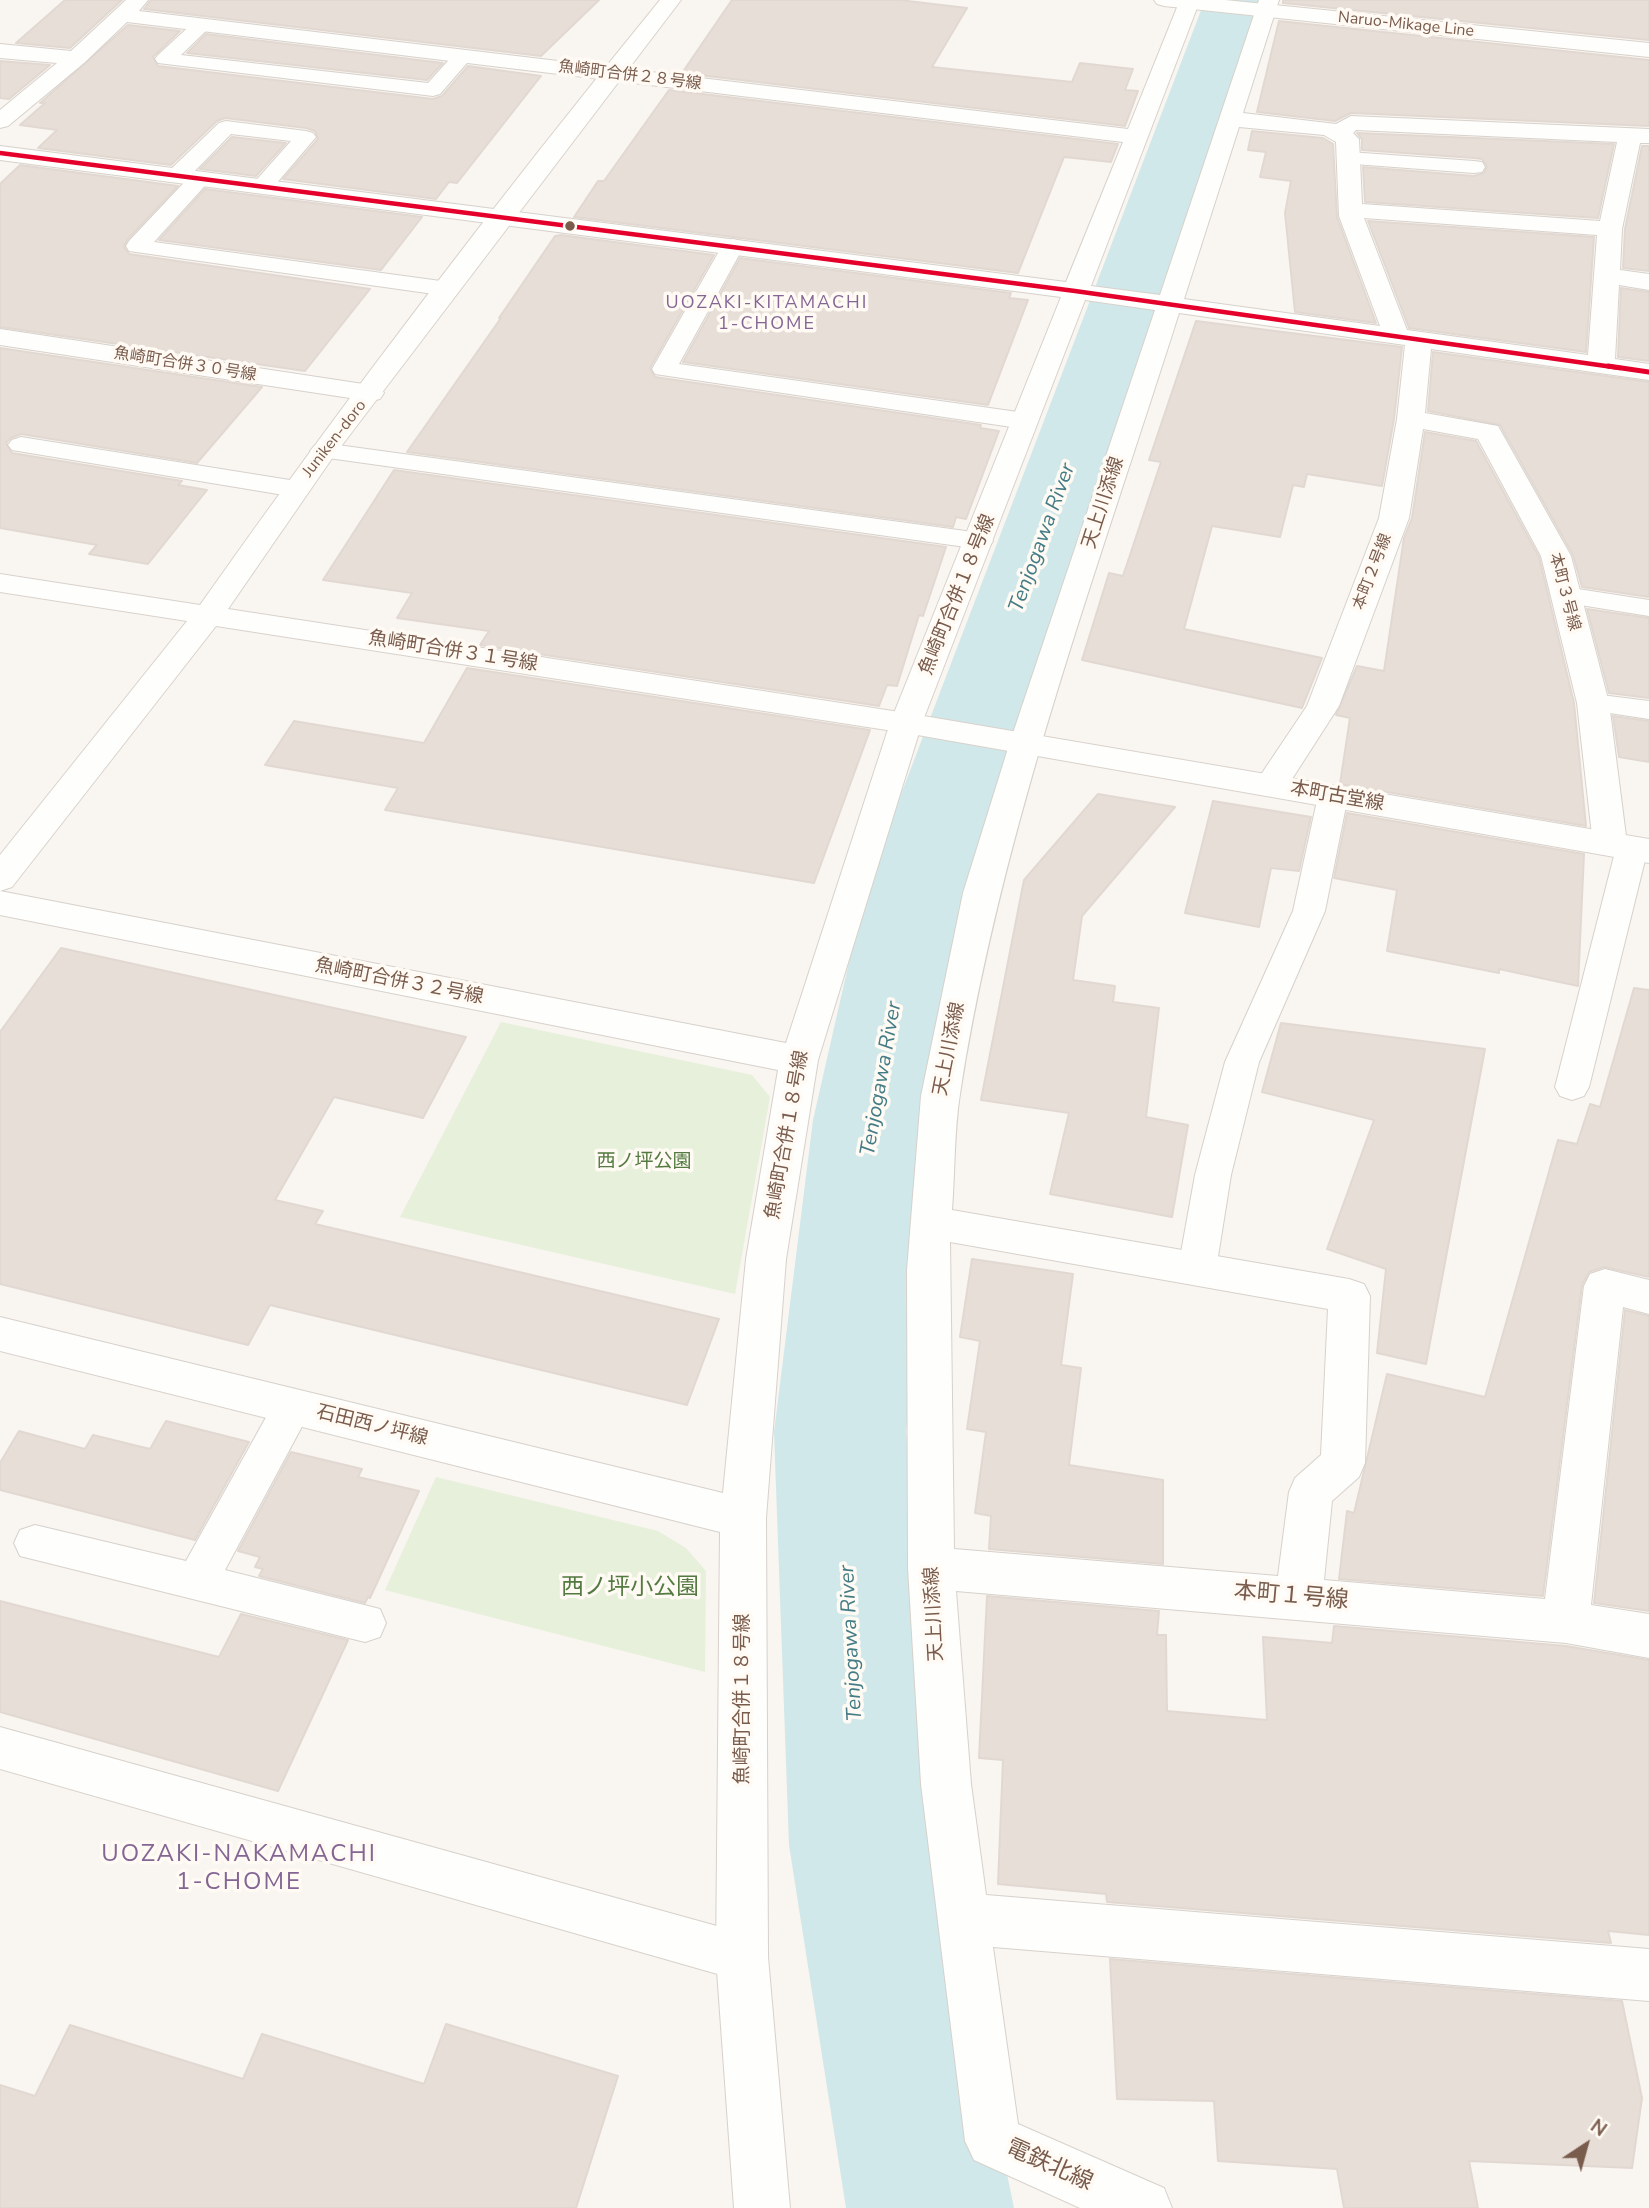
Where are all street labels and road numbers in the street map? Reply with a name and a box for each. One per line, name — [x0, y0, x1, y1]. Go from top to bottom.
street label: Naruo-Mikage Line — [1337, 8, 1475, 42]
street label: 魚崎町合併２８号線 — [557, 58, 703, 94]
street label: 魚崎町合併３０号線 — [112, 344, 258, 386]
street label: Juniken-doro — [299, 397, 371, 481]
street label: 天上川添線 — [1078, 454, 1130, 552]
street label: 魚崎町合併１８号線 — [915, 511, 1001, 679]
street label: 本町２号線 — [1350, 531, 1396, 613]
street label: 本町３号線 — [1544, 551, 1584, 633]
street label: 魚崎町合併３１号線 — [367, 627, 539, 677]
street label: 本町古堂線 — [1288, 778, 1386, 816]
street label: 魚崎町合併３２号線 — [313, 954, 485, 1010]
street label: 天上川添線 — [930, 1000, 970, 1098]
street label: 魚崎町合併１８号線 — [762, 1049, 814, 1221]
street label: 石田西ノ坪線 — [314, 1401, 430, 1451]
street label: 天上川添線 — [921, 1566, 949, 1662]
street label: 本町１号線 — [1233, 1578, 1349, 1616]
street label: 魚崎町合併１８号線 — [732, 1614, 754, 1784]
street label: 電鉄北線 — [1001, 2135, 1097, 2197]

